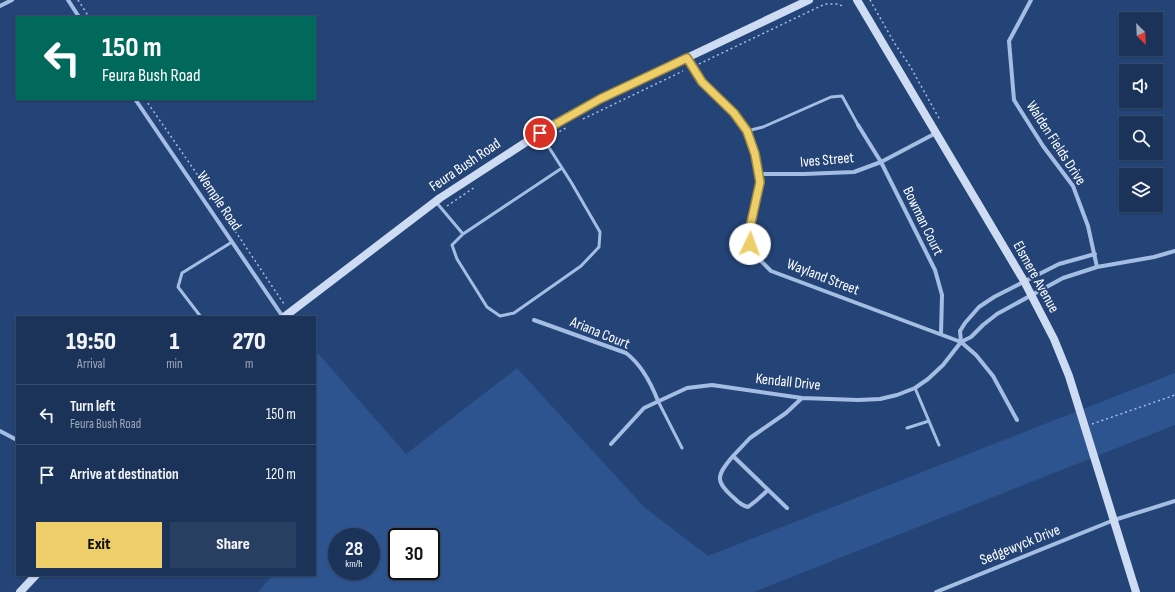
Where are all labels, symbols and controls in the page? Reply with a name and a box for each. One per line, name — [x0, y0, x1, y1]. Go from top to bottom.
north arrow — [1119, 12, 1163, 56]
map controls — [1119, 12, 1163, 212]
text: 150 m — [102, 31, 162, 64]
icon: left — [36, 32, 88, 84]
button: sound — [1119, 64, 1163, 108]
text: Feura Bush Road — [102, 65, 201, 86]
street label: Walden Fields Drive — [1022, 97, 1090, 189]
pin — [523, 116, 557, 150]
button: search — [1119, 116, 1163, 160]
icon: arrive — [529, 122, 551, 144]
street label: Feura Bush Road — [426, 134, 504, 196]
street label: Ives Street — [799, 148, 855, 172]
street label: Wemple Road — [192, 168, 246, 234]
button: layers — [1119, 168, 1163, 212]
street label: Bowman Court — [898, 184, 948, 259]
position arrow — [729, 223, 771, 265]
street label: Elsmere Avenue — [1008, 238, 1064, 316]
street label: Wayland Street — [784, 254, 862, 300]
street label: Ariana Court — [566, 312, 633, 354]
text: 19:50 — [66, 327, 116, 356]
text: 1 — [169, 327, 179, 356]
text: 270 — [233, 327, 266, 356]
text: Arrival — [77, 356, 105, 372]
text: min — [166, 356, 182, 372]
text: m — [245, 356, 253, 372]
street label: Kendall Drive — [755, 369, 821, 395]
text: Turn left — [70, 397, 115, 416]
icon: left — [36, 404, 58, 426]
text: 150 m — [266, 405, 296, 424]
text: Feura Bush Road — [70, 416, 141, 432]
icon: arrive — [36, 464, 58, 486]
text: Arrive at destination — [70, 465, 179, 484]
text: 120 m — [266, 465, 296, 484]
street label: Sedgewyck Drive — [977, 520, 1063, 570]
button: Exit — [36, 522, 162, 568]
button: Share — [170, 522, 296, 568]
speed limit sign: 30 — [388, 528, 440, 580]
text: 28 — [345, 537, 363, 561]
text: km/h — [345, 558, 363, 570]

